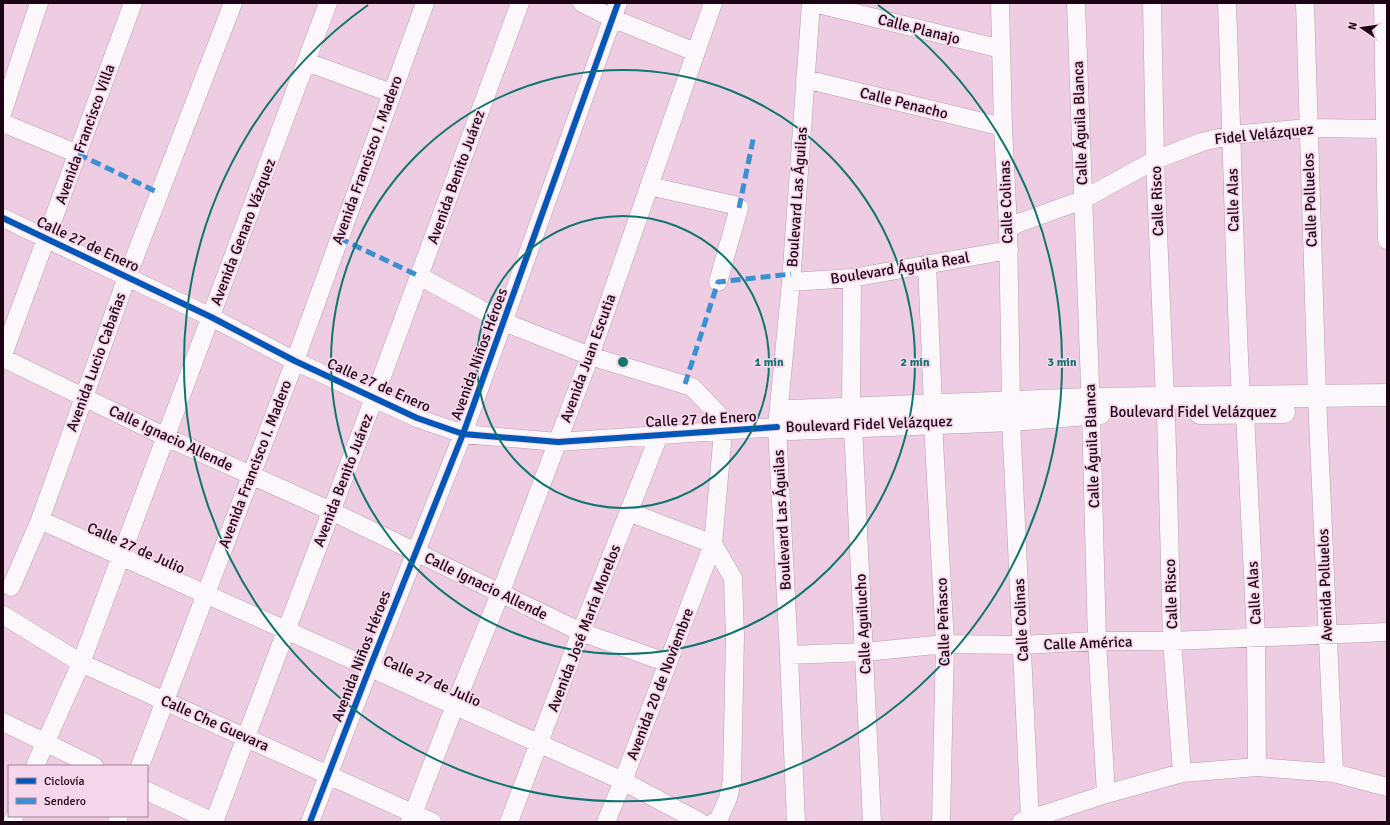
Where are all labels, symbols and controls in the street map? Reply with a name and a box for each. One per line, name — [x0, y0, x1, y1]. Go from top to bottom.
north arrow — [1342, 8, 1382, 48]
street label: Calle Planajo — [876, 10, 962, 48]
text: N — [1346, 21, 1360, 31]
street label: Calle Águila Blanca — [1068, 61, 1091, 185]
street label: Avenida Francisco Villa — [51, 62, 119, 206]
street label: Avenida Francisco I. Madero — [328, 73, 406, 247]
street label: Calle Penacho — [858, 83, 950, 123]
street label: Avenida Benito Juárez — [423, 107, 489, 246]
street label: Fidel Velázquez — [1214, 120, 1315, 148]
street label: Boulevard Las Águilas — [782, 126, 811, 268]
street label: Calle Polluelos — [1299, 152, 1321, 248]
street label: Avenida Genaro Vázquez — [207, 156, 279, 308]
street label: Calle Colinas — [996, 160, 1016, 244]
street label: Calle Risco — [1147, 165, 1167, 236]
street label: Calle Alas — [1223, 168, 1243, 232]
street label: Calle 27 de Enero — [34, 212, 142, 276]
street label: Boulevard Águila Real — [829, 247, 971, 288]
street label: Avenida Niños Héroes — [447, 285, 511, 422]
street label: Avenida Lucio Cabañas — [62, 290, 130, 434]
street label: Avenida Juan Escutia — [556, 291, 620, 425]
street label: Calle 27 de Enero — [324, 354, 434, 416]
centre of rings — [616, 355, 630, 369]
text: 1 min — [755, 355, 784, 370]
text: 2 min — [901, 355, 930, 370]
text: 3 min — [1048, 355, 1077, 370]
street label: Avenida Francisco I. Madero — [215, 377, 295, 551]
street label: Calle Águila Blanca — [1080, 384, 1103, 508]
street label: Calle Ignacio Allende — [106, 401, 236, 475]
street label: Boulevard Fidel Velázquez — [1109, 403, 1277, 421]
street label: Calle 27 de Enero — [645, 407, 757, 431]
street label: Avenida Benito Juárez — [309, 411, 377, 549]
street label: Boulevard Fidel Velázquez — [785, 412, 953, 436]
street label: Boulevard Las Águilas — [768, 449, 795, 591]
street label: Calle 27 de Julio — [84, 518, 188, 578]
street label: Avenida Polluelos — [1314, 528, 1336, 642]
street label: Avenida José María Morelos — [544, 541, 624, 714]
street label: Calle Ignacio Allende — [421, 548, 551, 624]
street label: Calle Risco — [1161, 558, 1181, 629]
street label: Calle Alas — [1243, 560, 1265, 625]
street label: Calle Aguilucho — [851, 573, 875, 675]
street label: Calle Peñasco — [932, 577, 954, 667]
street label: Calle Colinas — [1010, 577, 1032, 662]
street label: Avenida Niños Héroes — [328, 587, 394, 724]
street label: Avenida 20 de Noviembre — [623, 606, 697, 762]
street label: Calle América — [1043, 632, 1133, 654]
street label: Calle 27 de Julio — [380, 651, 484, 711]
street label: Calle Che Guevara — [158, 691, 272, 755]
legend — [8, 765, 148, 817]
text: Ciclovía — [44, 774, 85, 789]
text: Sendero — [44, 794, 86, 809]

